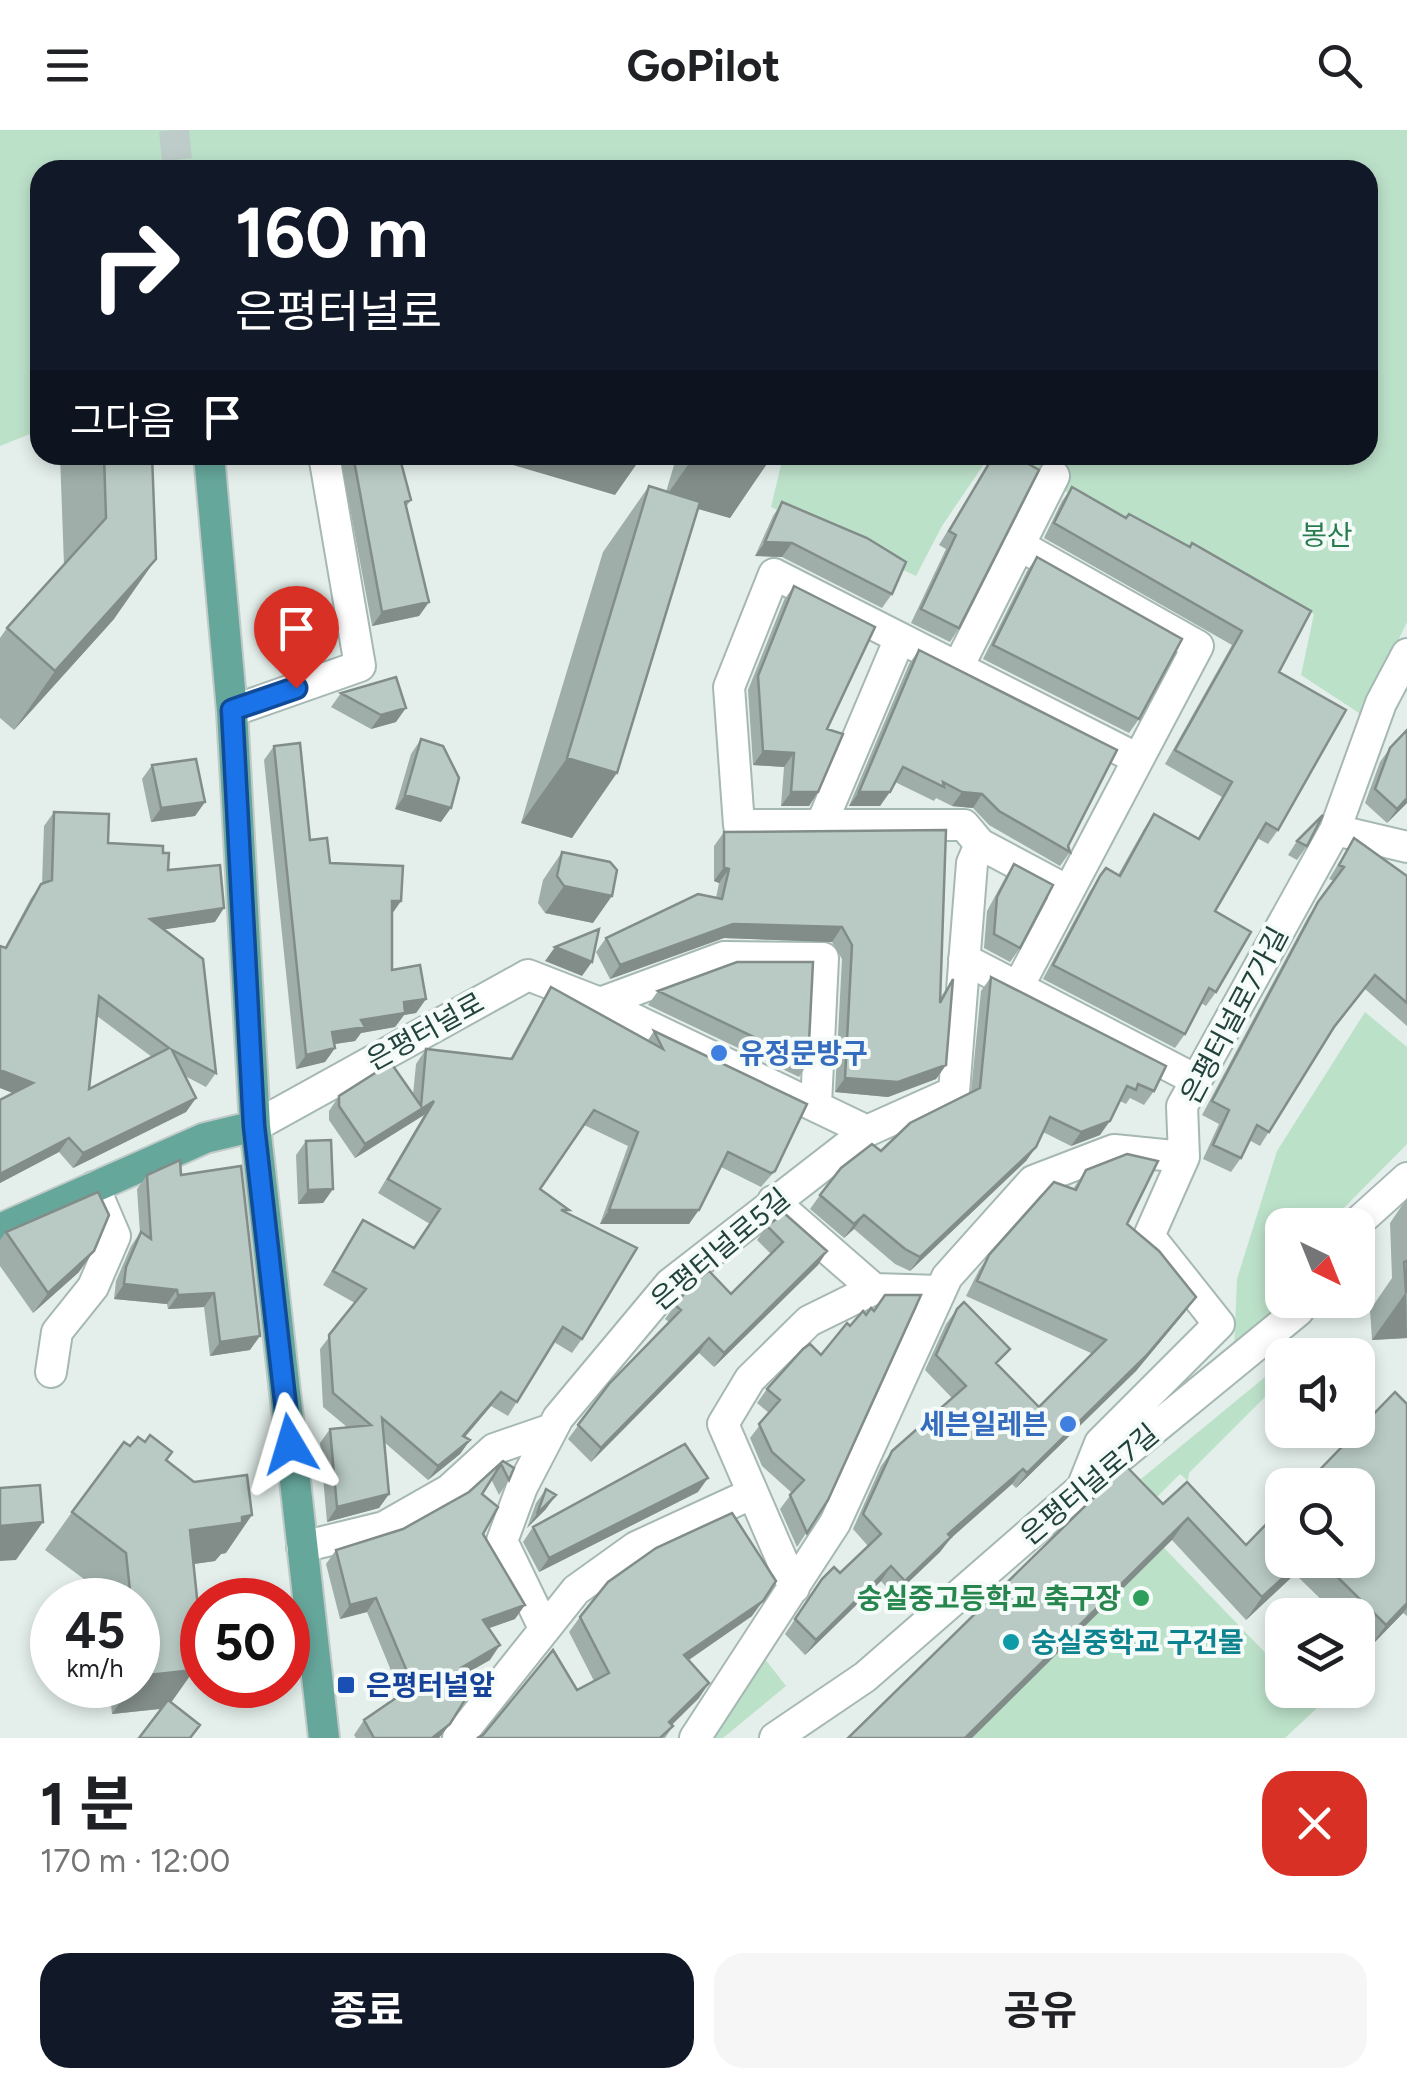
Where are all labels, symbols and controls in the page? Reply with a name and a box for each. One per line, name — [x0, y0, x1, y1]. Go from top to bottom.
icon: menu — [40, 38, 95, 93]
text: GoPilot — [627, 38, 780, 92]
icon: search — [1312, 38, 1367, 93]
text: 160 m — [235, 190, 428, 275]
icon: right — [70, 200, 200, 330]
text: 은평터널로 — [235, 284, 442, 338]
icon: arrive — [195, 390, 250, 445]
text: 그다음 — [70, 398, 175, 444]
park label: 봉산 — [1301, 518, 1353, 552]
pin — [254, 586, 339, 689]
icon: arrive — [269, 601, 324, 656]
street label: 은평터널로7가길 — [1173, 921, 1295, 1109]
street label: 은평터널로 — [360, 985, 490, 1077]
place label: 유정문방구 — [739, 1036, 868, 1070]
marker: 유정문방구 — [708, 1042, 730, 1064]
street label: 은평터널로5길 — [644, 1181, 796, 1317]
north arrow — [1265, 1208, 1375, 1318]
map controls — [1265, 1208, 1375, 1708]
button: sound — [1265, 1338, 1375, 1448]
position arrow — [238, 1392, 342, 1496]
place label: 세븐일레븐 — [919, 1407, 1048, 1441]
marker: 세븐일레븐 — [1057, 1413, 1079, 1435]
street label: 은평터널로7길 — [1013, 1416, 1165, 1552]
button: search — [1265, 1468, 1375, 1578]
speed limit sign: 50 — [180, 1578, 310, 1708]
place label: 숭실중고등학교 축구장 — [857, 1581, 1121, 1615]
marker: 숭실중고등학교 축구장 — [1130, 1587, 1152, 1609]
button: layers — [1265, 1598, 1375, 1708]
text: 45 — [65, 1600, 125, 1661]
place label: 숭실중학교 구건물 — [1031, 1625, 1244, 1659]
marker: 숭실중학교 구건물 — [1000, 1631, 1022, 1653]
text: km/h — [66, 1653, 124, 1683]
place label: 은평터널앞 — [366, 1668, 495, 1702]
marker: 은평터널앞 — [335, 1674, 357, 1696]
text: 1 분 — [40, 1768, 135, 1840]
button: close — [1262, 1771, 1367, 1876]
text: 170 m · 12:00 — [40, 1842, 230, 1880]
button: 종료 — [40, 1953, 694, 2068]
button: 공유 — [714, 1953, 1367, 2068]

